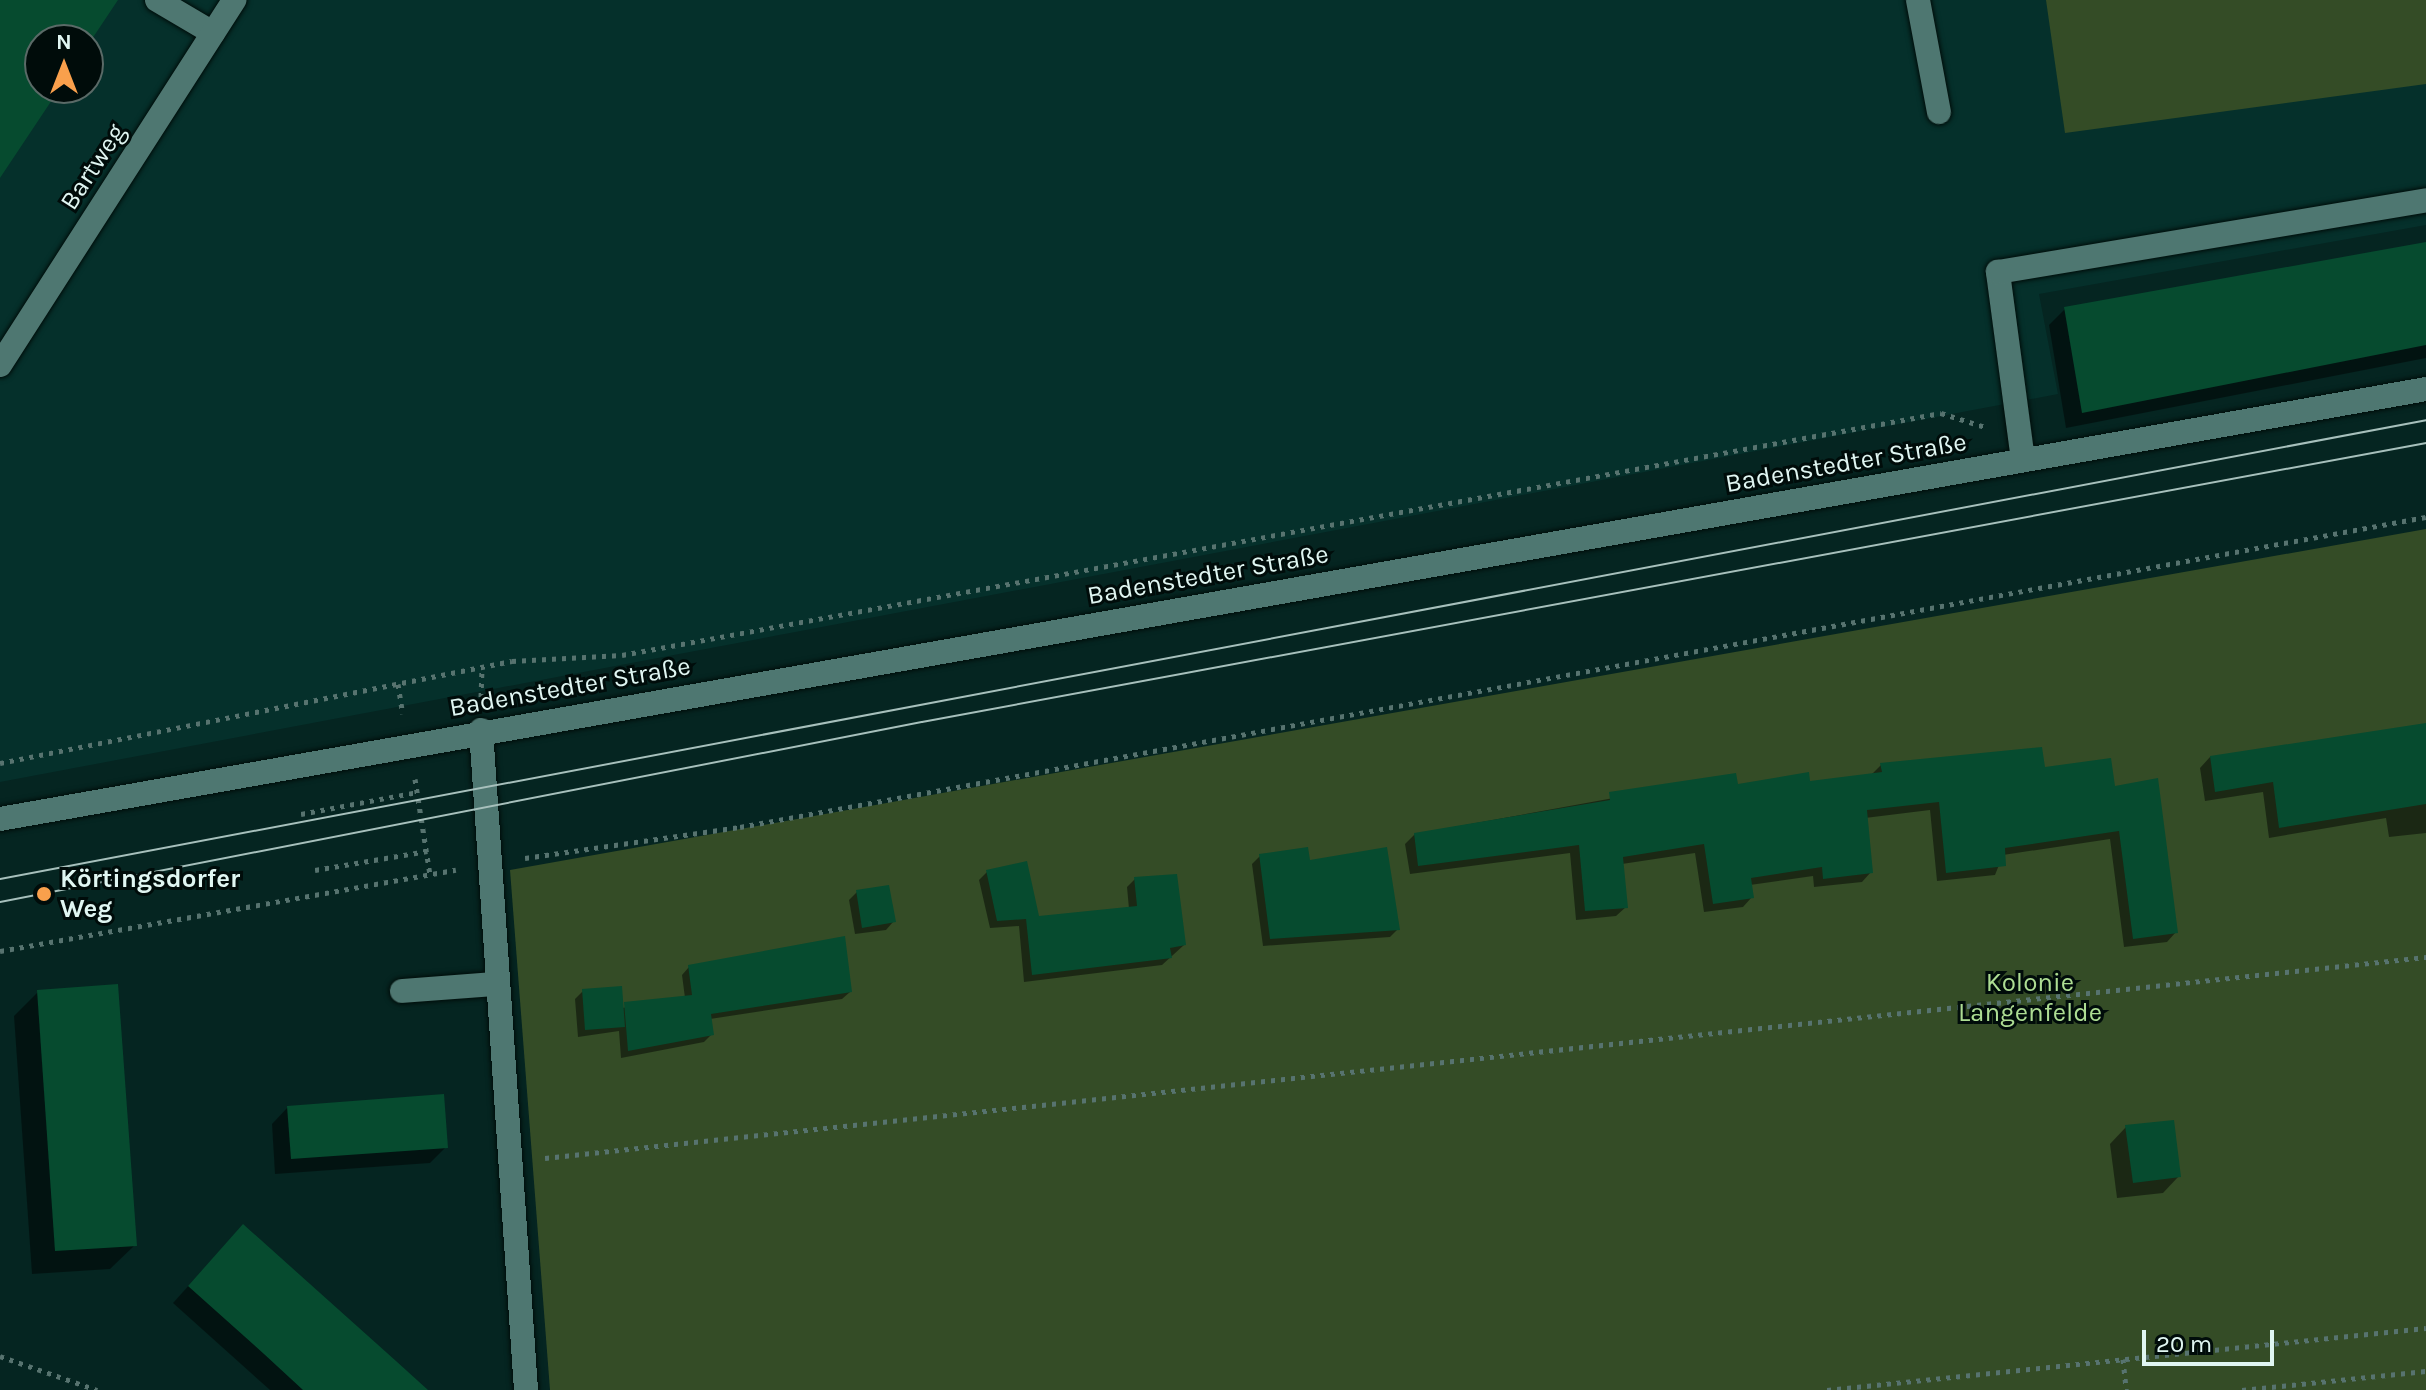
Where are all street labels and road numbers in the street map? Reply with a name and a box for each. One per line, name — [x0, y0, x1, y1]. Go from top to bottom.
street label: Bartweg — [54, 118, 132, 216]
street label: Badenstedter Straße — [1723, 426, 1969, 500]
street label: Badenstedter Straße — [1085, 538, 1331, 612]
street label: Badenstedter Straße — [447, 650, 693, 724]

